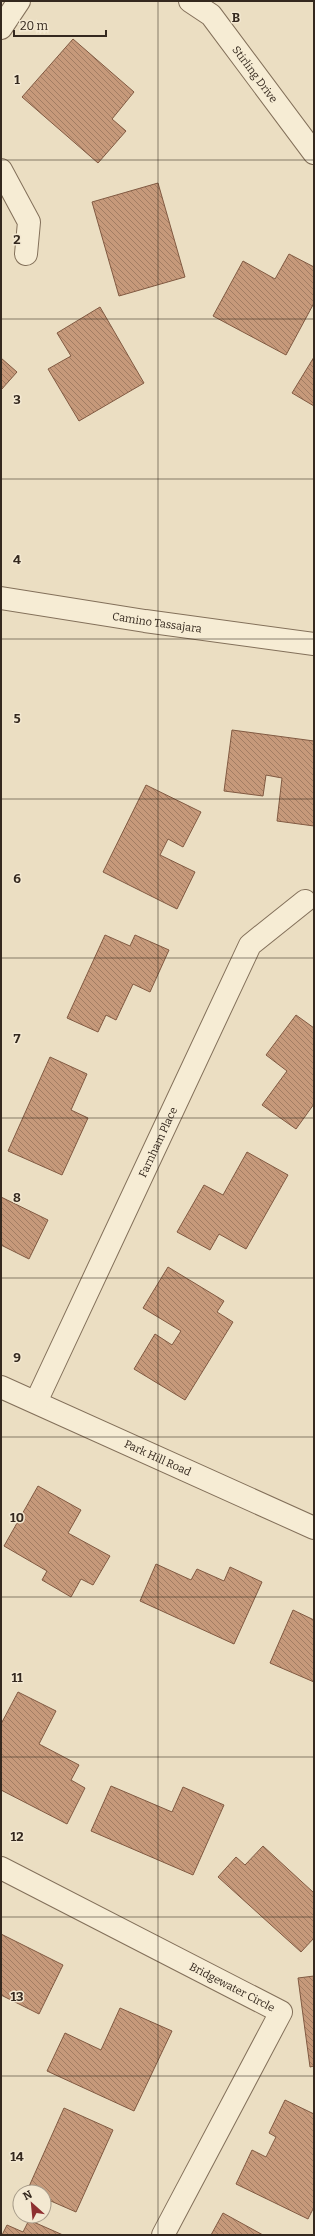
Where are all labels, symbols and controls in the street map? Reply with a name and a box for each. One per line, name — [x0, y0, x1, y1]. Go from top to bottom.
text: B — [232, 10, 240, 25]
scale bar — [14, 12, 106, 38]
text: 20 m — [20, 19, 49, 33]
street label: Stirling Drive — [229, 44, 280, 105]
text: 1 — [14, 72, 20, 87]
text: 2 — [13, 232, 21, 247]
text: 3 — [13, 392, 21, 407]
text: 4 — [13, 552, 21, 567]
street label: Camino Tassajara — [111, 610, 203, 636]
text: 5 — [13, 711, 21, 726]
text: 6 — [13, 871, 21, 886]
text: 7 — [14, 1031, 21, 1046]
street label: Farnham Place — [136, 1105, 180, 1180]
text: 8 — [13, 1190, 21, 1205]
text: 9 — [13, 1350, 21, 1365]
street label: Park Hill Road — [122, 1437, 194, 1479]
text: 10 — [10, 1510, 24, 1525]
text: 11 — [11, 1670, 23, 1685]
text: 12 — [11, 1829, 23, 1844]
street label: Bridgewater Circle — [187, 1960, 277, 2015]
text: 13 — [10, 1989, 24, 2004]
text: 14 — [10, 2149, 24, 2164]
north arrow — [12, 2184, 52, 2224]
text: N — [21, 2188, 35, 2203]

